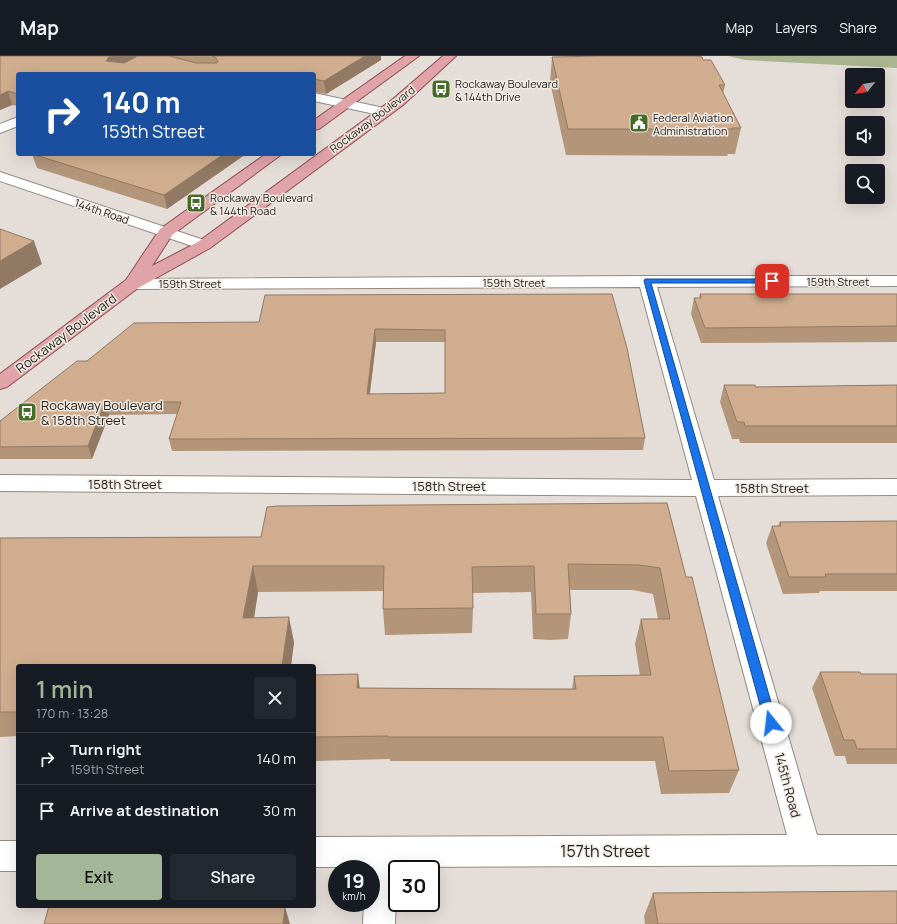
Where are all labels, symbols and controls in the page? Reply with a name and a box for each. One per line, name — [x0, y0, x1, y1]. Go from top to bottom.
text: Map — [20, 15, 59, 41]
text: Map — [725, 18, 753, 37]
text: Layers — [775, 18, 817, 37]
text: Share — [839, 18, 877, 37]
north arrow — [845, 68, 885, 108]
map controls — [845, 68, 885, 204]
place label: Rockaway Boulevard & 144th Drive — [455, 76, 558, 104]
bus stop icon: Rockaway Boulevard & 144th Drive — [430, 78, 452, 100]
street label: Rockaway Boulevard — [326, 82, 418, 156]
text: 140 m — [102, 83, 181, 121]
icon: right — [36, 88, 88, 140]
place label: Federal Aviation Administration — [653, 110, 733, 138]
public building icon: Federal Aviation Administration — [628, 112, 650, 134]
button: sound — [845, 116, 885, 156]
text: 159th Street — [102, 119, 205, 143]
button: search — [845, 164, 885, 204]
place label: Rockaway Boulevard & 144th Road — [210, 190, 313, 218]
bus stop icon: Rockaway Boulevard & 144th Road — [185, 192, 207, 214]
street label: 144th Road — [73, 195, 131, 227]
pin — [755, 264, 789, 298]
icon: arrive — [761, 270, 783, 292]
street label: 159th Street — [807, 274, 869, 289]
street label: 159th Street — [483, 275, 545, 290]
street label: 159th Street — [159, 276, 221, 291]
street label: Rockaway Boulevard — [12, 289, 120, 377]
place label: Rockaway Boulevard & 158th Street — [41, 396, 163, 429]
bus stop icon: Rockaway Boulevard & 158th Street — [16, 401, 38, 423]
street label: 158th Street — [88, 475, 162, 493]
street label: 158th Street — [412, 477, 486, 495]
street label: 158th Street — [735, 479, 809, 497]
text: 1 min — [36, 672, 93, 705]
button: close — [254, 677, 296, 719]
position arrow — [750, 702, 792, 744]
text: 170 m · 13:28 — [36, 704, 108, 722]
text: Turn right — [70, 739, 141, 760]
icon: right — [36, 748, 58, 770]
text: 140 m — [256, 748, 296, 769]
street label: 145th Road — [771, 751, 805, 819]
text: 159th Street — [70, 760, 144, 778]
icon: arrive — [36, 800, 58, 822]
text: Arrive at destination — [70, 800, 219, 821]
text: 30 m — [263, 800, 296, 821]
street label: 157th Street — [560, 840, 650, 862]
button: Exit — [36, 854, 162, 900]
button: Share — [170, 854, 296, 900]
speed limit sign: 30 — [388, 860, 440, 912]
text: 19 — [343, 867, 365, 894]
text: km/h — [342, 889, 366, 903]

